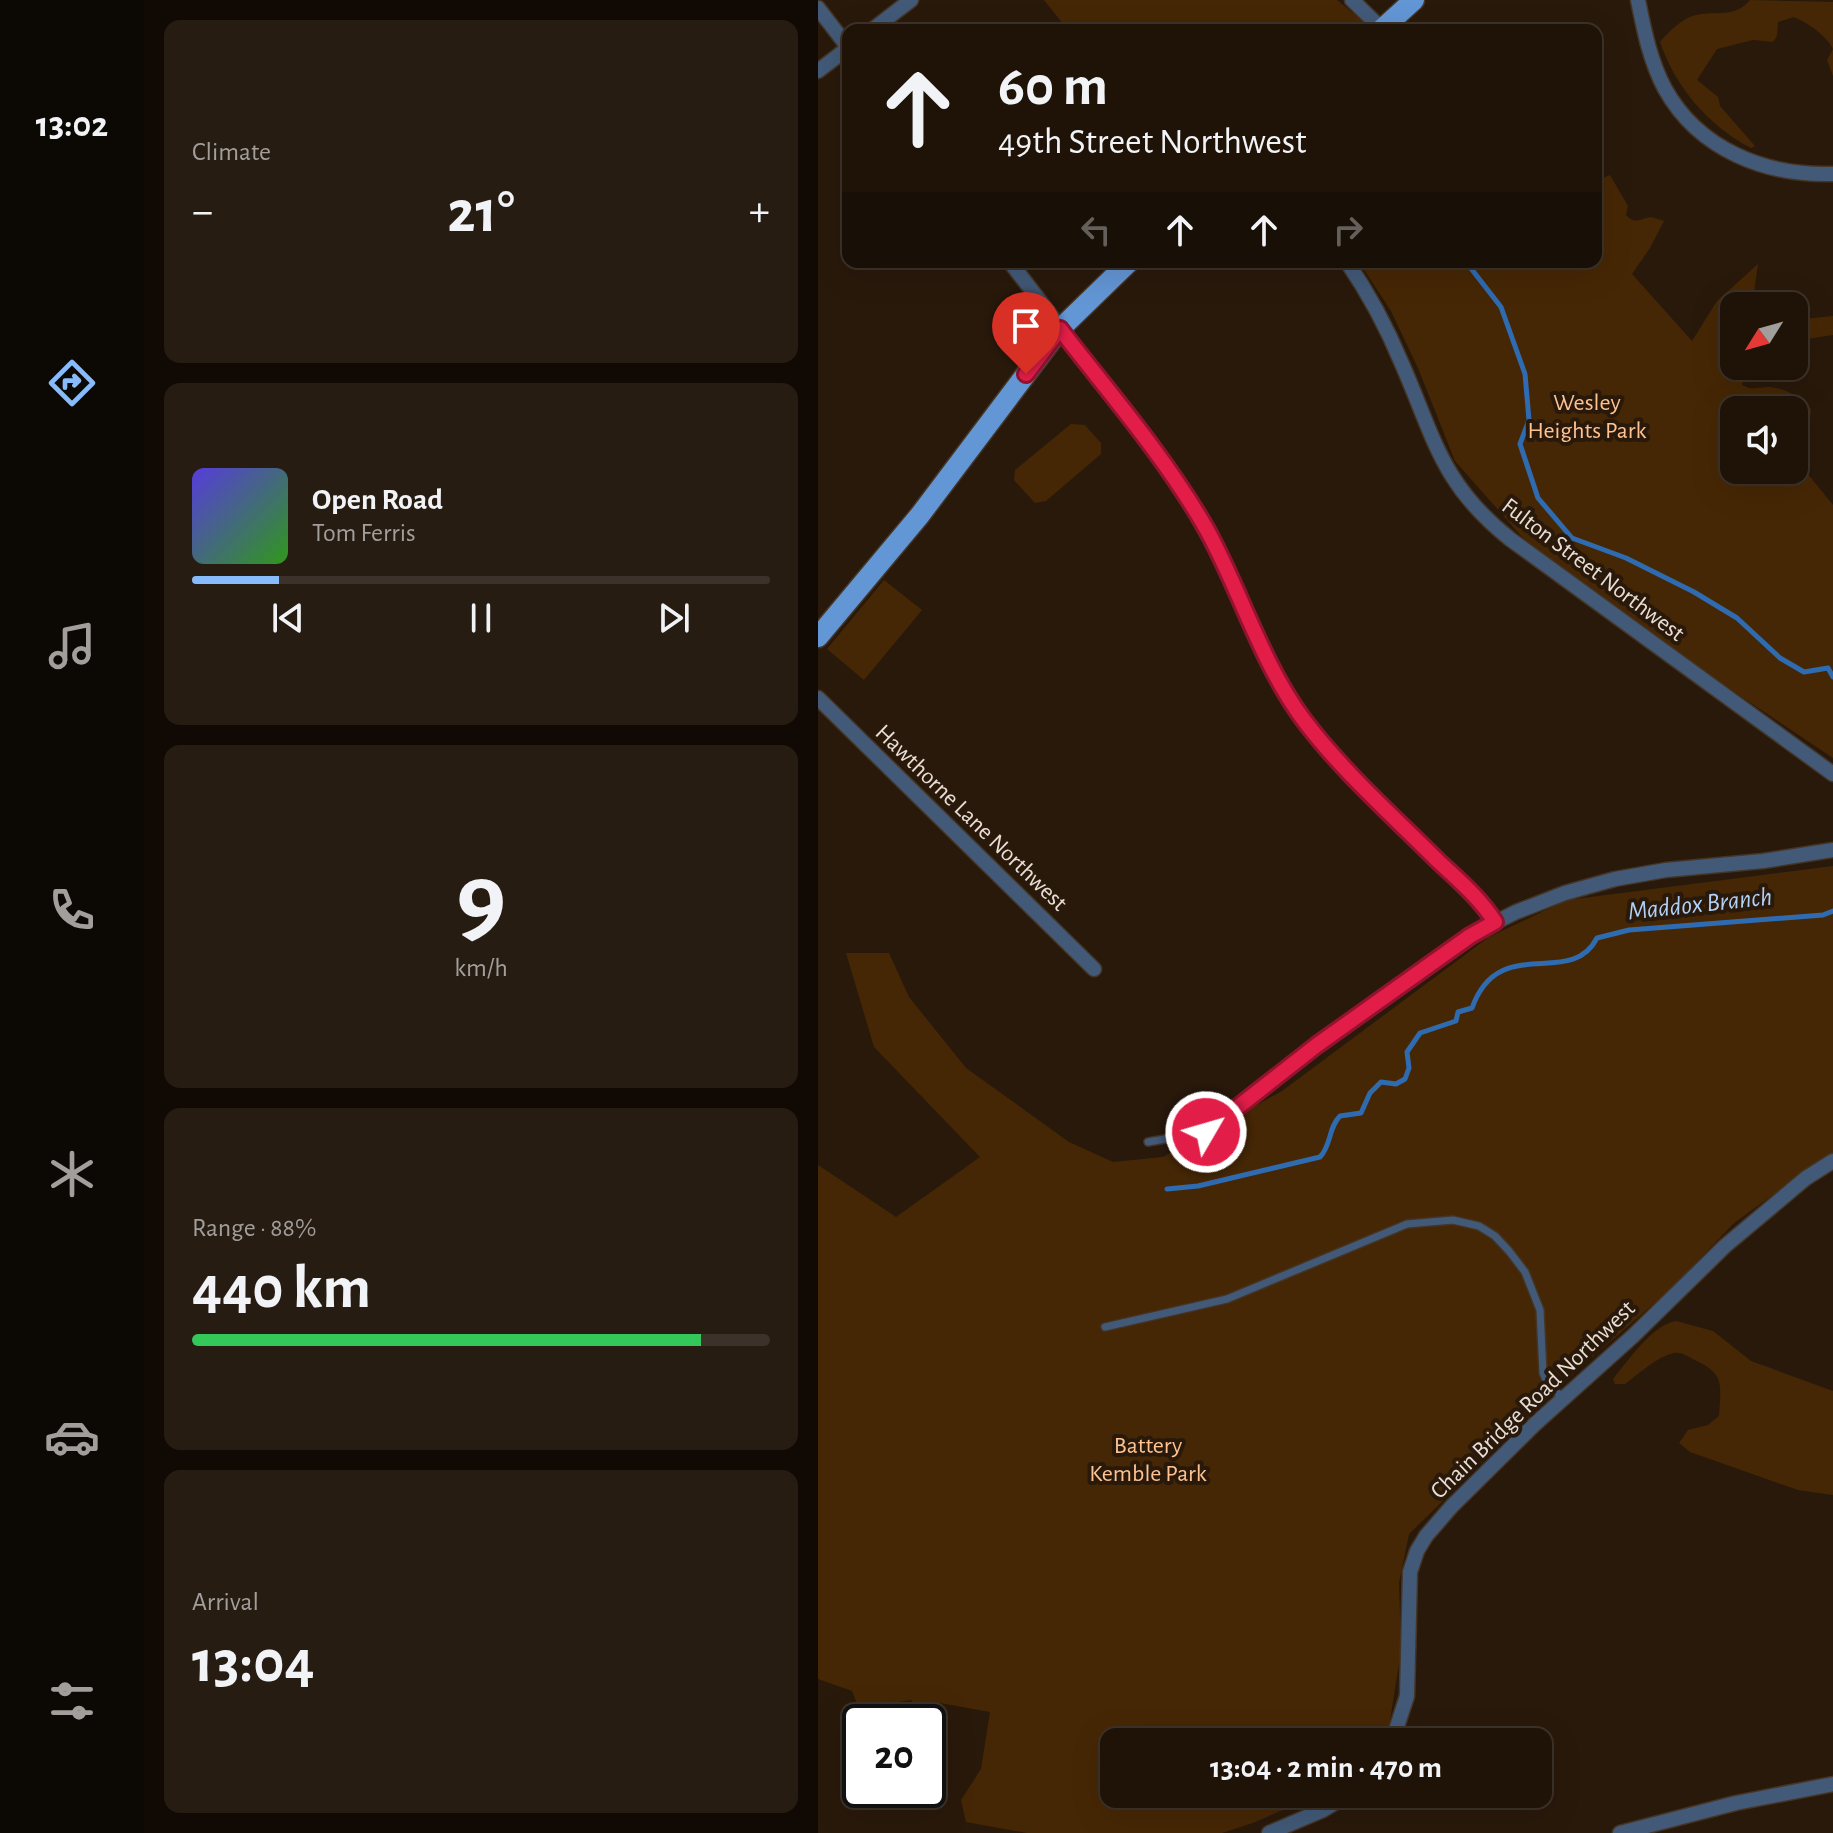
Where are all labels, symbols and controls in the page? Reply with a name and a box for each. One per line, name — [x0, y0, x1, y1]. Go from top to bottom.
icon: ahead — [866, 56, 970, 160]
text: 60 m — [998, 59, 1108, 115]
text: 13:02 — [36, 107, 108, 143]
text: 49th Street Northwest — [998, 124, 1307, 160]
text: Climate — [192, 139, 271, 165]
text: 21° — [447, 183, 515, 243]
text: − — [192, 190, 213, 234]
text: + — [749, 190, 770, 234]
icon: left — [1074, 208, 1118, 252]
icon: ahead — [1158, 208, 1202, 252]
icon: ahead — [1242, 208, 1286, 252]
icon: right — [1326, 208, 1370, 252]
pin — [992, 292, 1060, 374]
north arrow — [1720, 292, 1808, 380]
map controls — [1720, 292, 1808, 484]
icon: arrive — [1004, 304, 1048, 348]
icon: directions — [44, 355, 100, 411]
park label: Wesley Heights Park — [1528, 391, 1646, 443]
button: sound — [1720, 396, 1808, 484]
text: Open Road — [312, 485, 443, 515]
street label: Fulton Street Northwest — [1497, 494, 1689, 646]
text: Tom Ferris — [312, 520, 416, 546]
icon: previous — [266, 596, 310, 640]
icon: pause — [459, 596, 503, 640]
icon: next — [652, 596, 696, 640]
icon: music — [44, 618, 100, 674]
street label: Hawthorne Lane Northwest — [870, 720, 1072, 916]
text: 9 — [456, 849, 506, 953]
icon: phone — [44, 882, 100, 938]
water label: Maddox Branch — [1627, 883, 1773, 925]
text: km/h — [454, 955, 508, 981]
position arrow — [1164, 1090, 1248, 1174]
icon: climate — [44, 1146, 100, 1202]
text: Range · 88% — [192, 1215, 316, 1241]
text: 440 km — [192, 1259, 371, 1319]
street label: Chain Bridge Road Northwest — [1426, 1296, 1640, 1504]
icon: car — [44, 1409, 100, 1465]
park label: Battery Kemble Park — [1089, 1434, 1207, 1486]
text: Arrival — [192, 1589, 259, 1615]
text: 13:04 — [192, 1633, 315, 1693]
icon: filters — [44, 1673, 100, 1729]
speed limit sign: 20 — [842, 1704, 946, 1808]
text: 13:04 · 2 min · 470 m — [1210, 1753, 1442, 1783]

